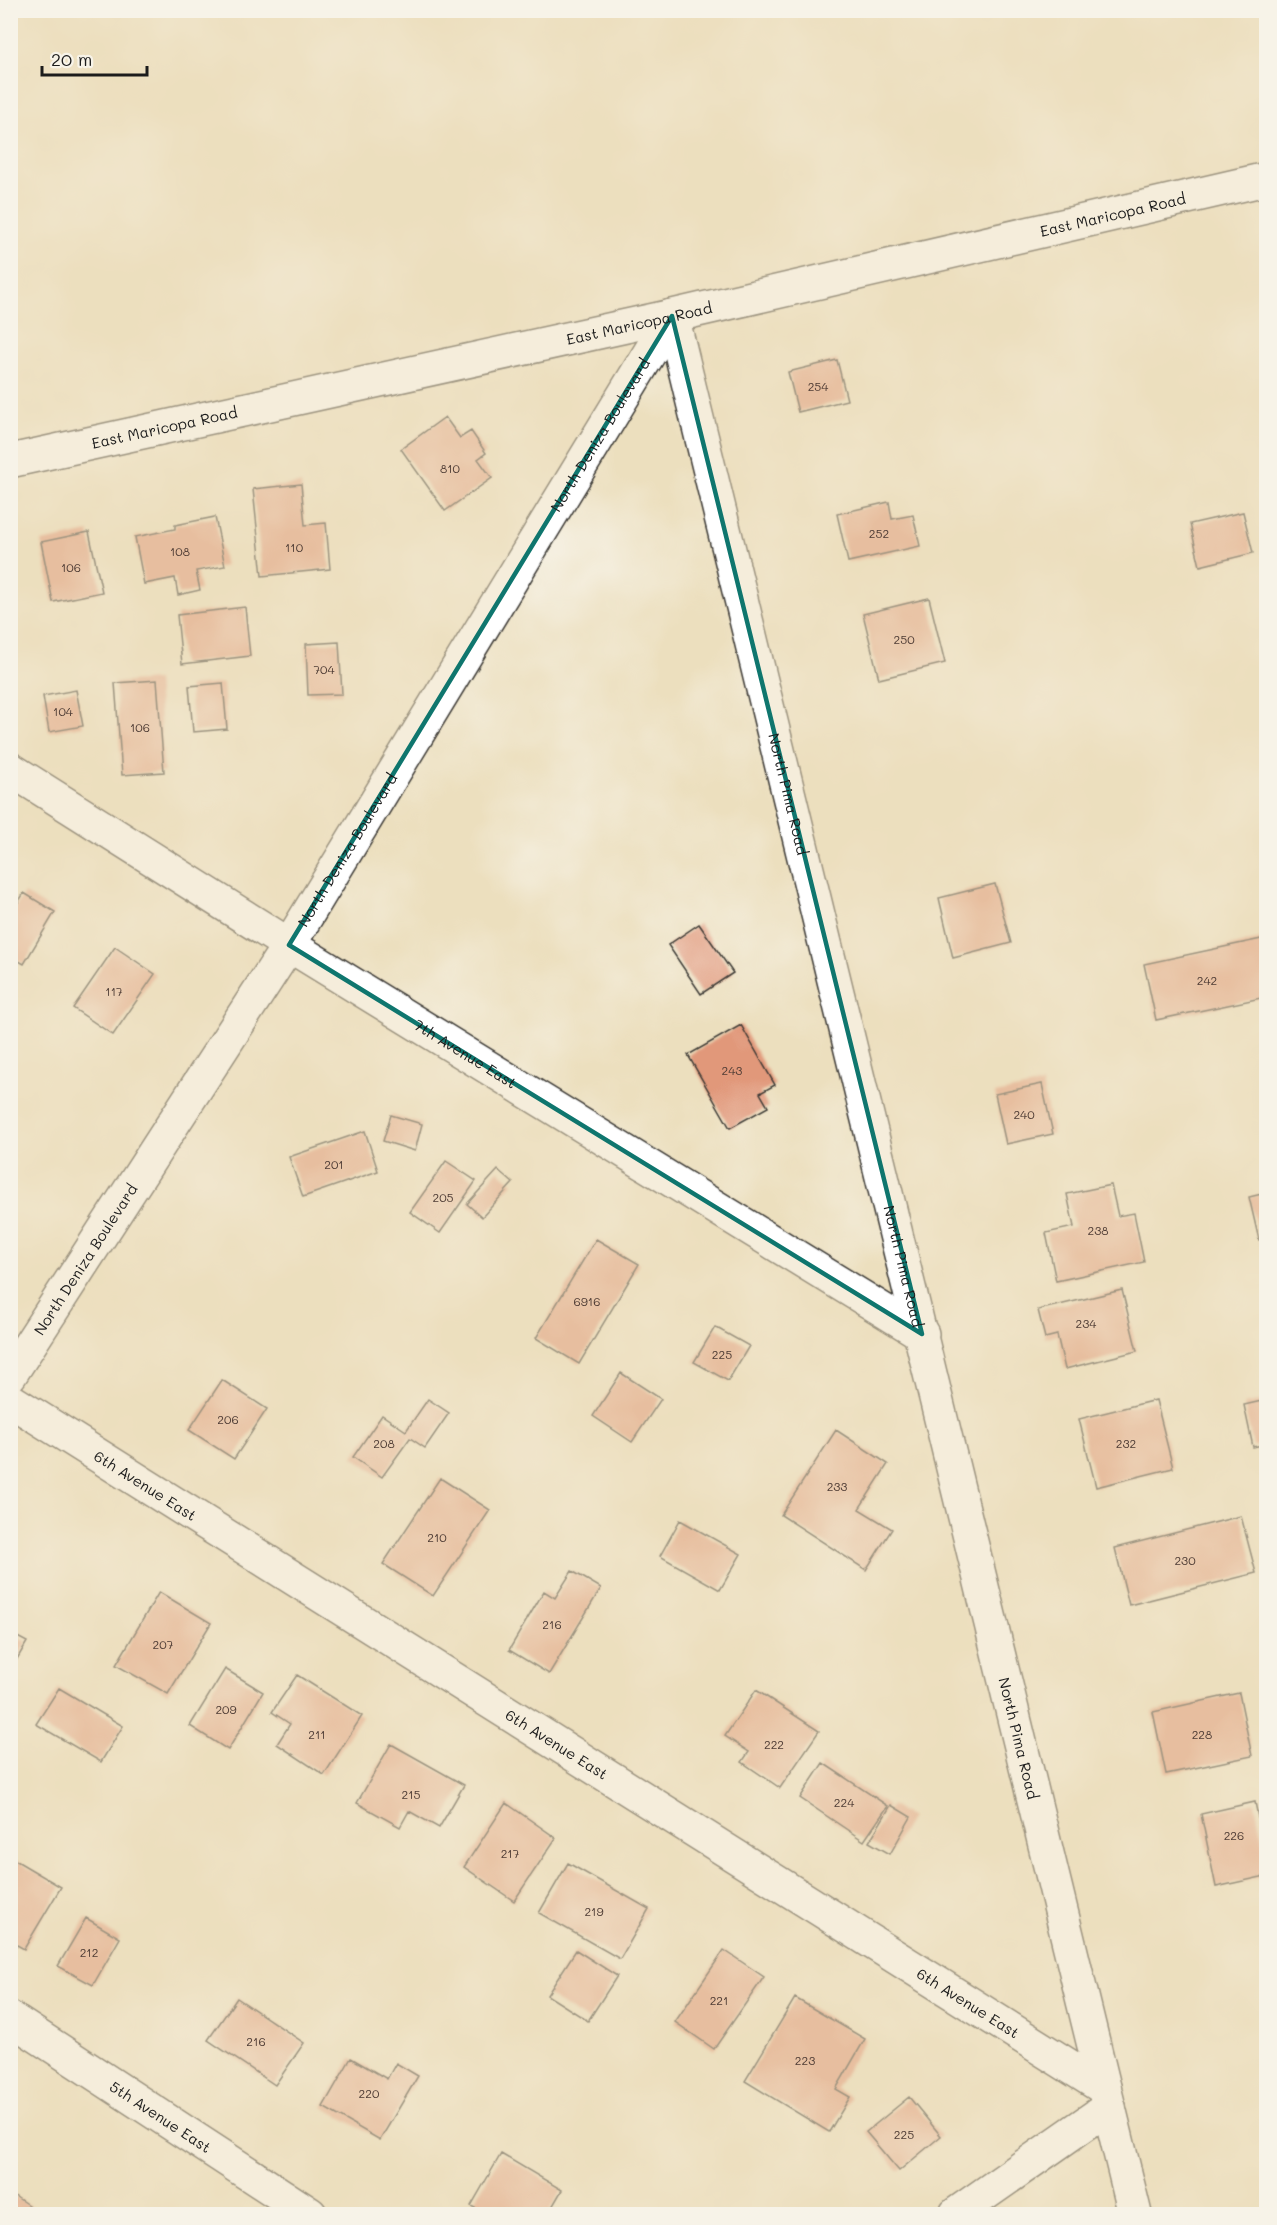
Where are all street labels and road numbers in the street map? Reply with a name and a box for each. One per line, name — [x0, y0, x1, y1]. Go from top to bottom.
street label: East Maricopa Road — [1038, 188, 1187, 241]
street label: East Maricopa Road — [564, 297, 714, 349]
street label: North Deniza Boulevard — [545, 354, 654, 515]
street label: East Maricopa Road — [90, 402, 239, 453]
street label: North Pima Road — [764, 731, 813, 857]
street label: North Deniza Boulevard — [293, 769, 401, 930]
street label: 7th Avenue East — [410, 1014, 520, 1093]
street label: North Deniza Boulevard — [29, 1180, 141, 1339]
street label: North Pima Road — [879, 1203, 928, 1329]
street label: 6th Avenue East — [90, 1445, 201, 1525]
street label: North Pima Road — [994, 1675, 1043, 1801]
street label: 6th Avenue East — [502, 1704, 612, 1784]
street label: 6th Avenue East — [913, 1963, 1023, 2042]
street label: 5th Avenue East — [106, 2076, 215, 2157]

